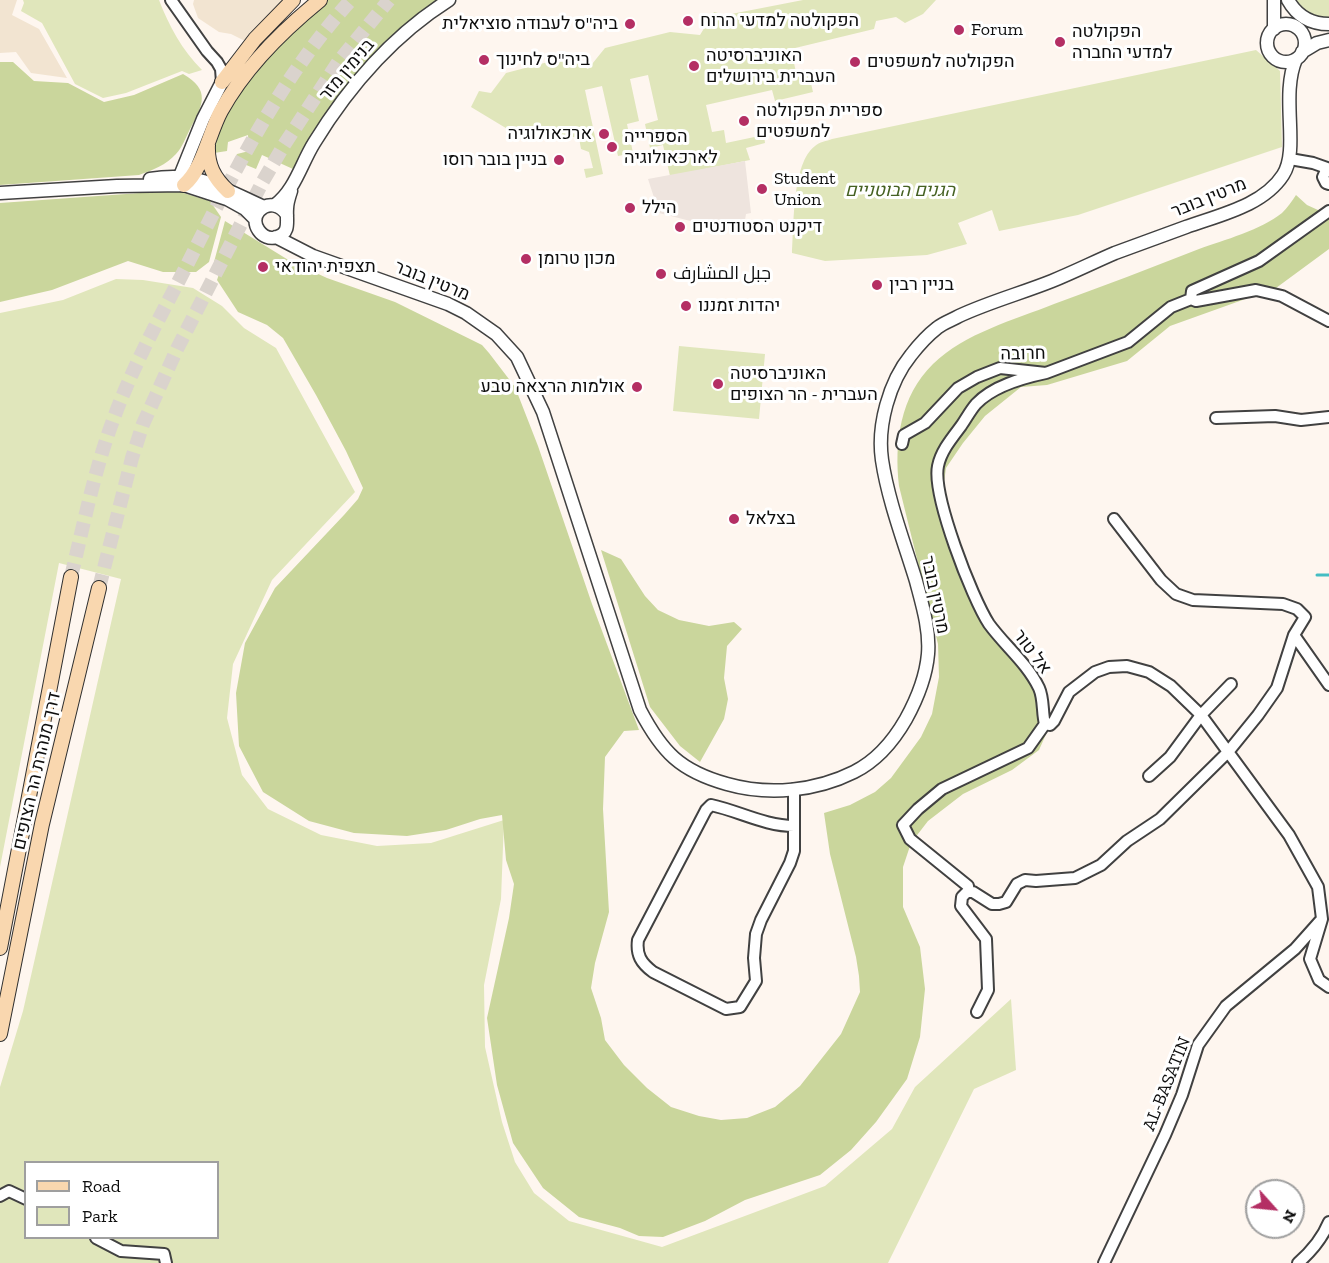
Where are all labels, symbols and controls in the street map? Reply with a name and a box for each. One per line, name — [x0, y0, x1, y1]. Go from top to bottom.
place label: הפקולטה למדעי הרוח — [700, 10, 859, 32]
place label: ביה"ס לעבודה סוציאלית — [442, 13, 618, 35]
marker: הפקולטה למדעי הרוח — [681, 14, 695, 28]
marker: ביה"ס לעבודה סוציאלית — [623, 17, 637, 31]
place label: Forum — [971, 19, 1023, 41]
place label: הפקולטה למדעי החברה — [1072, 21, 1172, 63]
marker: Forum — [952, 23, 966, 37]
street label: בנימין מזר — [315, 35, 379, 105]
marker: הפקולטה למדעי החברה — [1053, 35, 1067, 49]
place label: האוניברסיטה העברית בירושלים — [706, 45, 836, 88]
place label: ביה"ס לחינוך — [496, 49, 590, 71]
place label: הפקולטה למשפטים — [867, 51, 1015, 73]
marker: ביה"ס לחינוך — [477, 53, 491, 67]
marker: הפקולטה למשפטים — [848, 55, 862, 69]
marker: האוניברסיטה העברית בירושלים — [687, 59, 701, 73]
place label: ספריית הפקולטה למשפטים — [756, 100, 883, 142]
marker: ספריית הפקולטה למשפטים — [737, 114, 751, 128]
place label: ארכאולוגיה — [508, 123, 592, 145]
place label: הספרייה לארכאולוגיה — [624, 126, 718, 168]
marker: ארכאולוגיה — [597, 127, 611, 141]
marker: הספרייה לארכאולוגיה — [605, 140, 619, 154]
place label: בניין בובר רוסו — [443, 149, 547, 171]
marker: בניין בובר רוסו — [552, 153, 566, 167]
place label: Student Union — [774, 168, 836, 210]
street label: מרטין בובר — [1168, 173, 1250, 223]
park label: הגנים הבוטניים — [845, 180, 955, 202]
marker: Student Union — [755, 182, 769, 196]
place label: הילל — [642, 197, 677, 219]
marker: הילל — [623, 201, 637, 215]
place label: דיקנט הסטודנטים — [692, 216, 822, 238]
marker: דיקנט הסטודנטים — [673, 220, 687, 234]
place label: מכון טרומן — [538, 248, 616, 270]
marker: מכון טרומן — [519, 252, 533, 266]
place label: תצפית יהודאי — [275, 256, 376, 278]
street label: מרטין בובר — [391, 256, 473, 306]
marker: תצפית יהודאי — [256, 260, 270, 274]
place label: جبل المشارف — [673, 263, 771, 285]
marker: جبل المشارف — [654, 267, 668, 281]
place label: בניין רבין — [889, 274, 954, 296]
marker: בניין רבין — [870, 278, 884, 292]
place label: יהדות זמננו — [698, 295, 780, 317]
marker: יהדות זמננו — [679, 299, 693, 313]
street label: חרובה — [1000, 343, 1046, 365]
place label: האוניברסיטה העברית - הר הצופים — [730, 363, 878, 406]
place label: אולמות הרצאה טבע — [480, 376, 625, 398]
marker: האוניברסיטה העברית - הר הצופים — [711, 377, 725, 391]
marker: אולמות הרצאה טבע — [630, 380, 644, 394]
place label: בצלאל — [746, 508, 795, 530]
marker: בצלאל — [727, 512, 741, 526]
street label: מרטין בובר — [916, 554, 954, 636]
street label: אל טור — [1008, 625, 1056, 679]
street label: דרך מנהרת הר הצופים — [8, 690, 66, 852]
street label: AL-BASATIN — [1138, 1034, 1196, 1134]
legend — [24, 1161, 219, 1239]
text: Road — [82, 1175, 121, 1197]
north arrow — [1245, 1179, 1305, 1239]
text: Park — [82, 1205, 118, 1227]
text: N — [1278, 1207, 1301, 1226]

